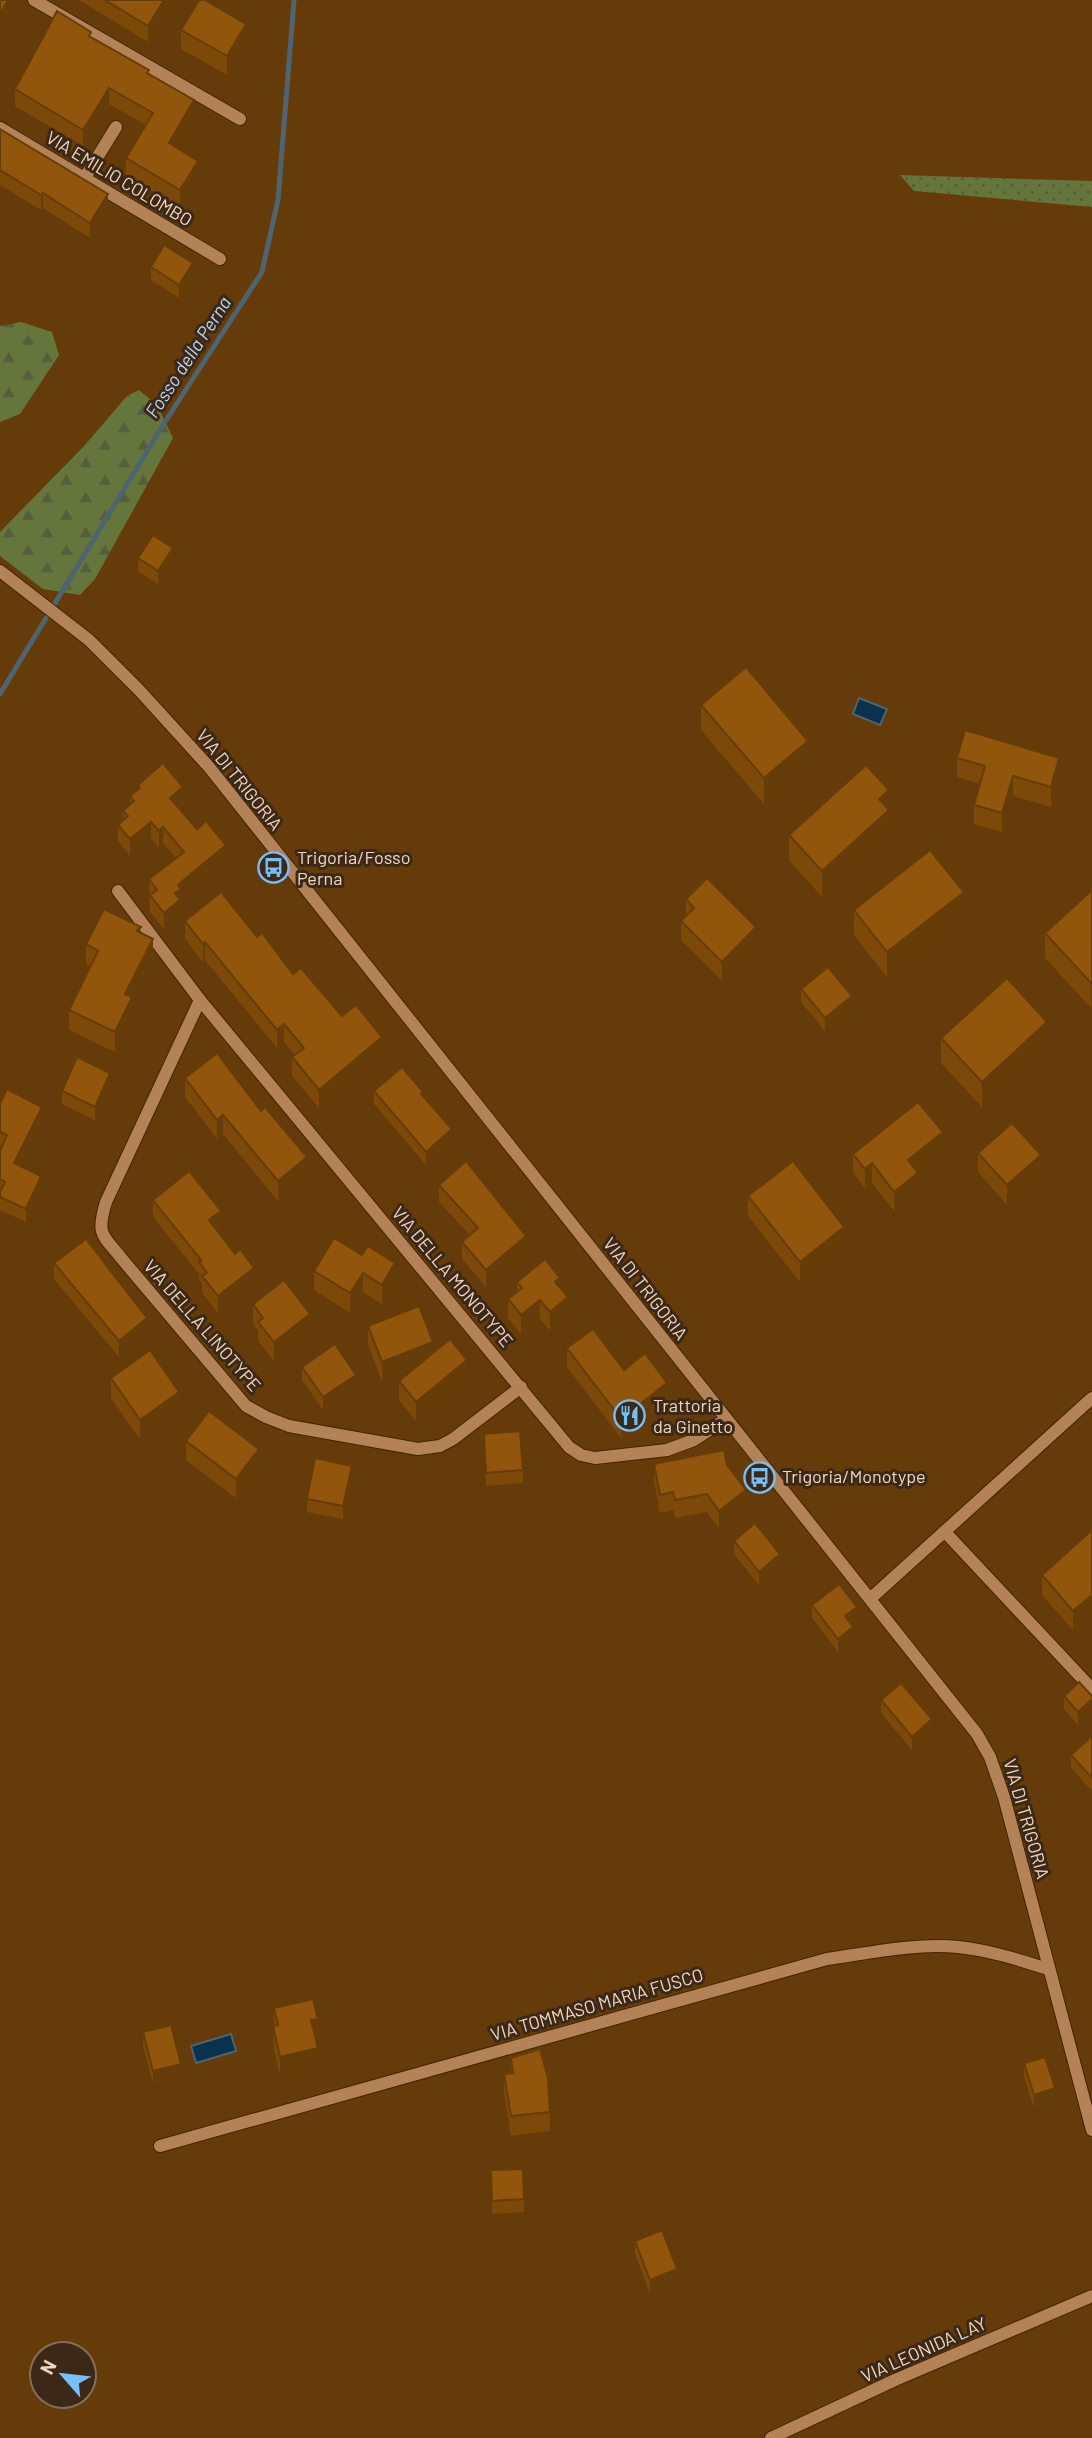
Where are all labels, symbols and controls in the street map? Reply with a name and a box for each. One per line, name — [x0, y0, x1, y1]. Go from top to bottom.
street label: VIA EMILIO COLOMBO — [42, 126, 197, 231]
water label: Fosso della Perna — [140, 292, 235, 422]
street label: VIA DI TRIGORIA — [192, 724, 287, 835]
place label: Trigoria/Fosso Perna — [297, 846, 411, 889]
bus stop icon: Trigoria/Fosso Perna — [257, 851, 291, 885]
street label: VIA DELLA MONOTYPE — [388, 1202, 518, 1351]
street label: VIA DI TRIGORIA — [599, 1233, 693, 1344]
street label: VIA DELLA LINOTYPE — [140, 1255, 266, 1396]
place label: Trattoria da Ginetto — [653, 1394, 733, 1437]
restaurant icon: Trattoria da Ginetto — [613, 1399, 647, 1433]
bus stop icon: Trigoria/Monotype — [742, 1460, 776, 1494]
place label: Trigoria/Monotype — [782, 1465, 926, 1487]
street label: VIA DI TRIGORIA — [999, 1756, 1055, 1881]
street label: VIA TOMMASO MARIA FUSCO — [488, 1963, 706, 2045]
street label: VIA LEONIDA LAY — [857, 2312, 990, 2387]
north arrow — [28, 2340, 98, 2410]
text: N — [34, 2356, 61, 2378]

